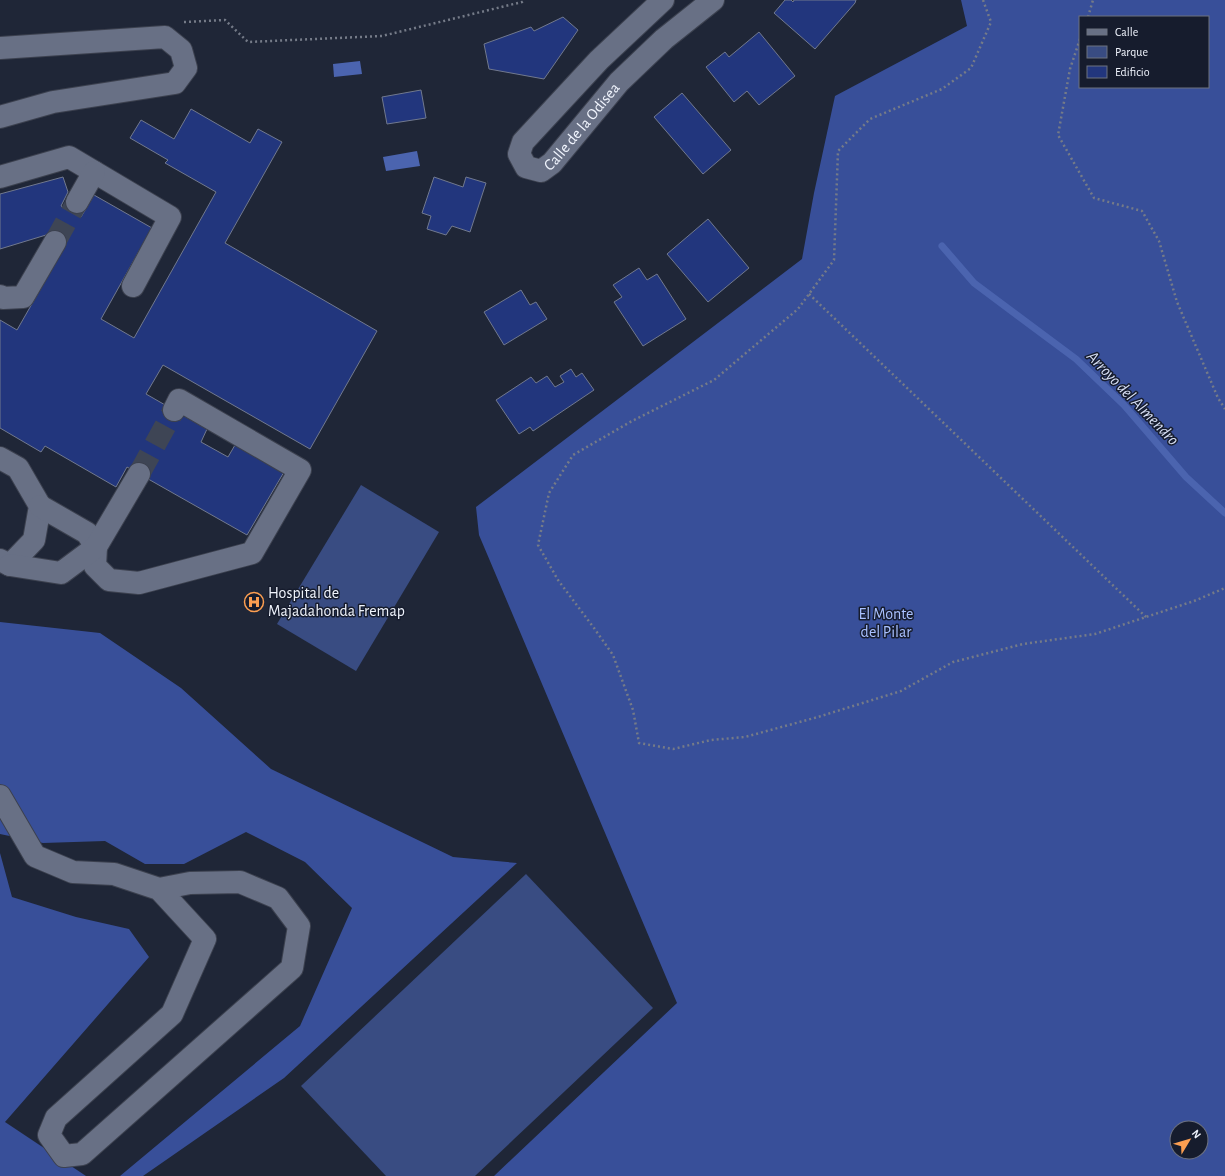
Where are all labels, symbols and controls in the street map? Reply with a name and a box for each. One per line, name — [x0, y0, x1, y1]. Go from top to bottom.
legend — [1079, 16, 1209, 88]
text: Calle — [1115, 26, 1138, 38]
text: Parque — [1115, 46, 1148, 58]
text: Edificio — [1115, 66, 1150, 78]
street label: Calle de la Odisea — [541, 80, 623, 174]
water label: Arroyo del Almendro — [1083, 347, 1182, 448]
place label: Hospital de Majadahonda Fremap — [268, 585, 405, 620]
hospital icon: Hospital de Majadahonda Fremap — [243, 591, 265, 613]
park label: El Monte del Pilar — [859, 606, 913, 640]
north arrow — [1169, 1120, 1209, 1160]
text: N — [1190, 1128, 1203, 1141]

